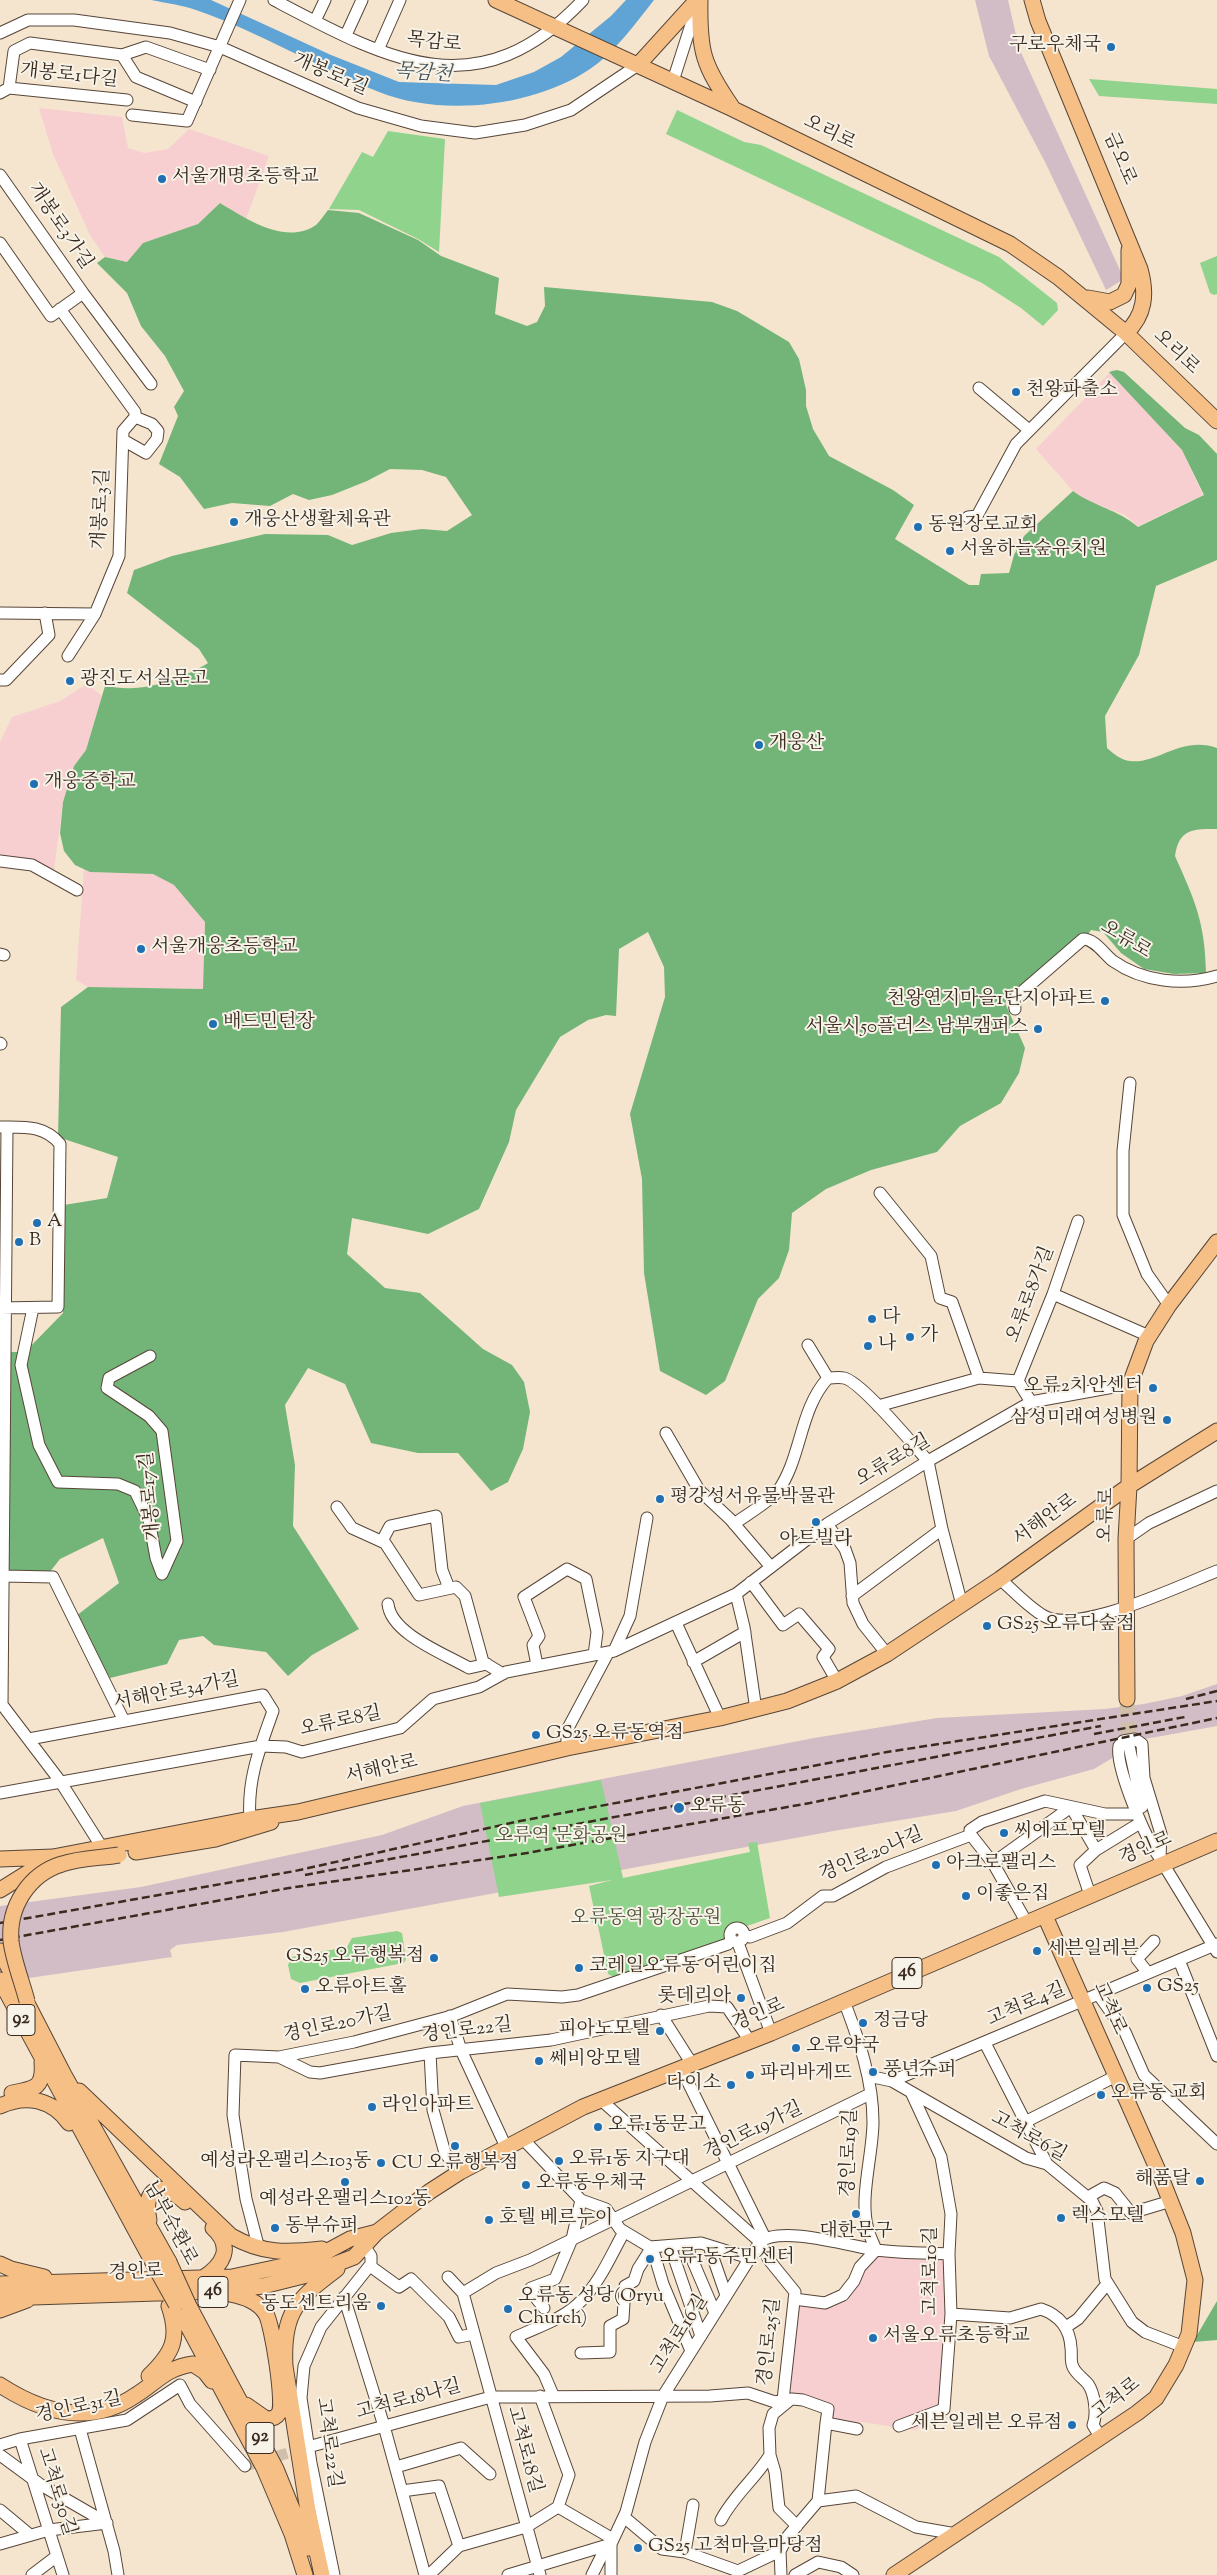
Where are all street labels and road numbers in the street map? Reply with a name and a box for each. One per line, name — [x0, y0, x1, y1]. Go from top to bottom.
street label: 목감로 — [405, 30, 463, 58]
street label: 개봉로1길 — [289, 50, 371, 102]
street label: 개봉로1다길 — [19, 61, 119, 93]
street label: 오리로 — [799, 112, 859, 156]
street label: 금오로 — [1097, 129, 1139, 189]
street label: 개봉로3가길 — [22, 179, 96, 275]
street label: 오리로 — [1147, 326, 1203, 380]
street label: 개봉로3길 — [89, 468, 117, 550]
street label: 오류로 — [1096, 917, 1154, 965]
street label: 오류로8가길 — [1003, 1244, 1061, 1346]
street label: 오류로8길 — [853, 1431, 935, 1493]
street label: 개봉로17길 — [137, 1450, 167, 1542]
street label: 오류로 — [1096, 1487, 1120, 1543]
street label: 서해안로 — [1010, 1490, 1082, 1552]
street label: 서해안로34가길 — [112, 1670, 242, 1716]
street label: 오류로8길 — [298, 1703, 384, 1743]
street label: 서해안로 — [344, 1752, 420, 1790]
street label: 경인로20나길 — [817, 1824, 927, 1888]
street label: 경인로 — [1116, 1829, 1176, 1871]
road number: 46 — [892, 1958, 922, 1989]
street label: 고척로4길 — [984, 1979, 1070, 2033]
street label: 고척로 — [1086, 1979, 1130, 2039]
street label: 경인로 — [729, 1995, 789, 2037]
street label: 경인로20가길 — [281, 2003, 395, 2049]
road number: 92 — [7, 2004, 35, 2036]
street label: 경인로22길 — [420, 2015, 514, 2049]
street label: 경인로19가길 — [701, 2098, 807, 2166]
street label: 경인로19길 — [838, 2108, 864, 2198]
street label: 고척로6길 — [986, 2108, 1070, 2168]
street label: 남부순환로 — [137, 2178, 201, 2270]
street label: 고척로10길 — [922, 2226, 944, 2316]
street label: 경인로 — [108, 2262, 164, 2286]
road number: 46 — [198, 2276, 228, 2308]
street label: 고척로16길 — [648, 2291, 714, 2379]
street label: 경인로25길 — [755, 2297, 787, 2387]
street label: 고척로 — [1088, 2374, 1146, 2426]
street label: 고척로18나길 — [354, 2376, 464, 2426]
street label: 경인로31길 — [34, 2389, 124, 2429]
street label: 고척로22길 — [309, 2396, 345, 2490]
street label: 고척로18길 — [500, 2404, 546, 2496]
road number: 92 — [246, 2422, 274, 2454]
street label: 고척로30길 — [31, 2445, 79, 2539]

